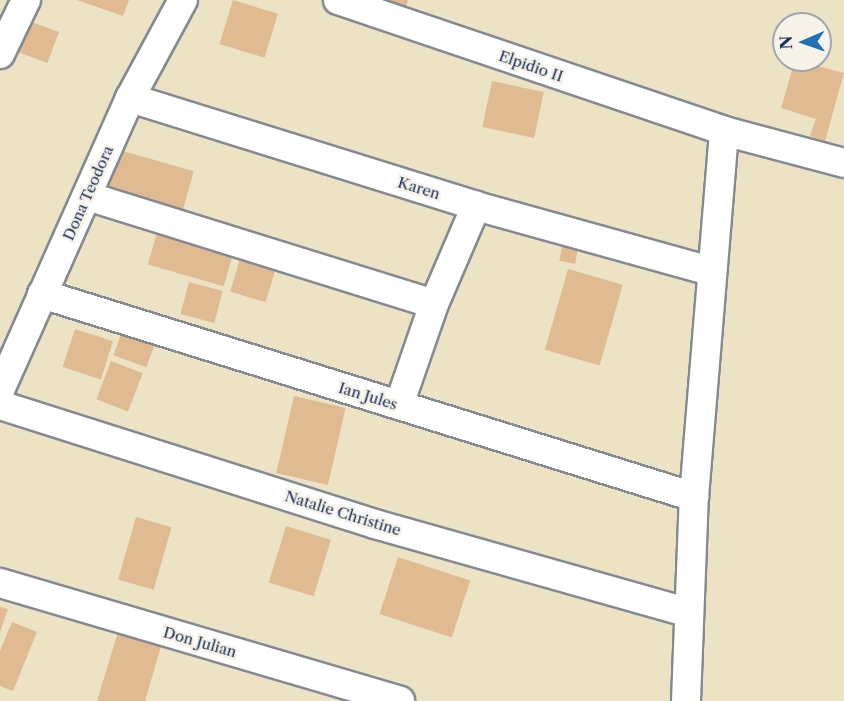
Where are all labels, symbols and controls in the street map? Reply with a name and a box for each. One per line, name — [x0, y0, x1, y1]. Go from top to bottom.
north arrow — [772, 12, 832, 72]
text: N — [776, 35, 796, 50]
street label: Elpidio II — [496, 47, 566, 85]
street label: Dona Teodora — [59, 143, 117, 243]
street label: Karen — [396, 173, 442, 203]
street label: Ian Jules — [336, 379, 400, 413]
street label: Natalie Christine — [283, 487, 403, 539]
street label: Don Julian — [161, 623, 239, 661]

